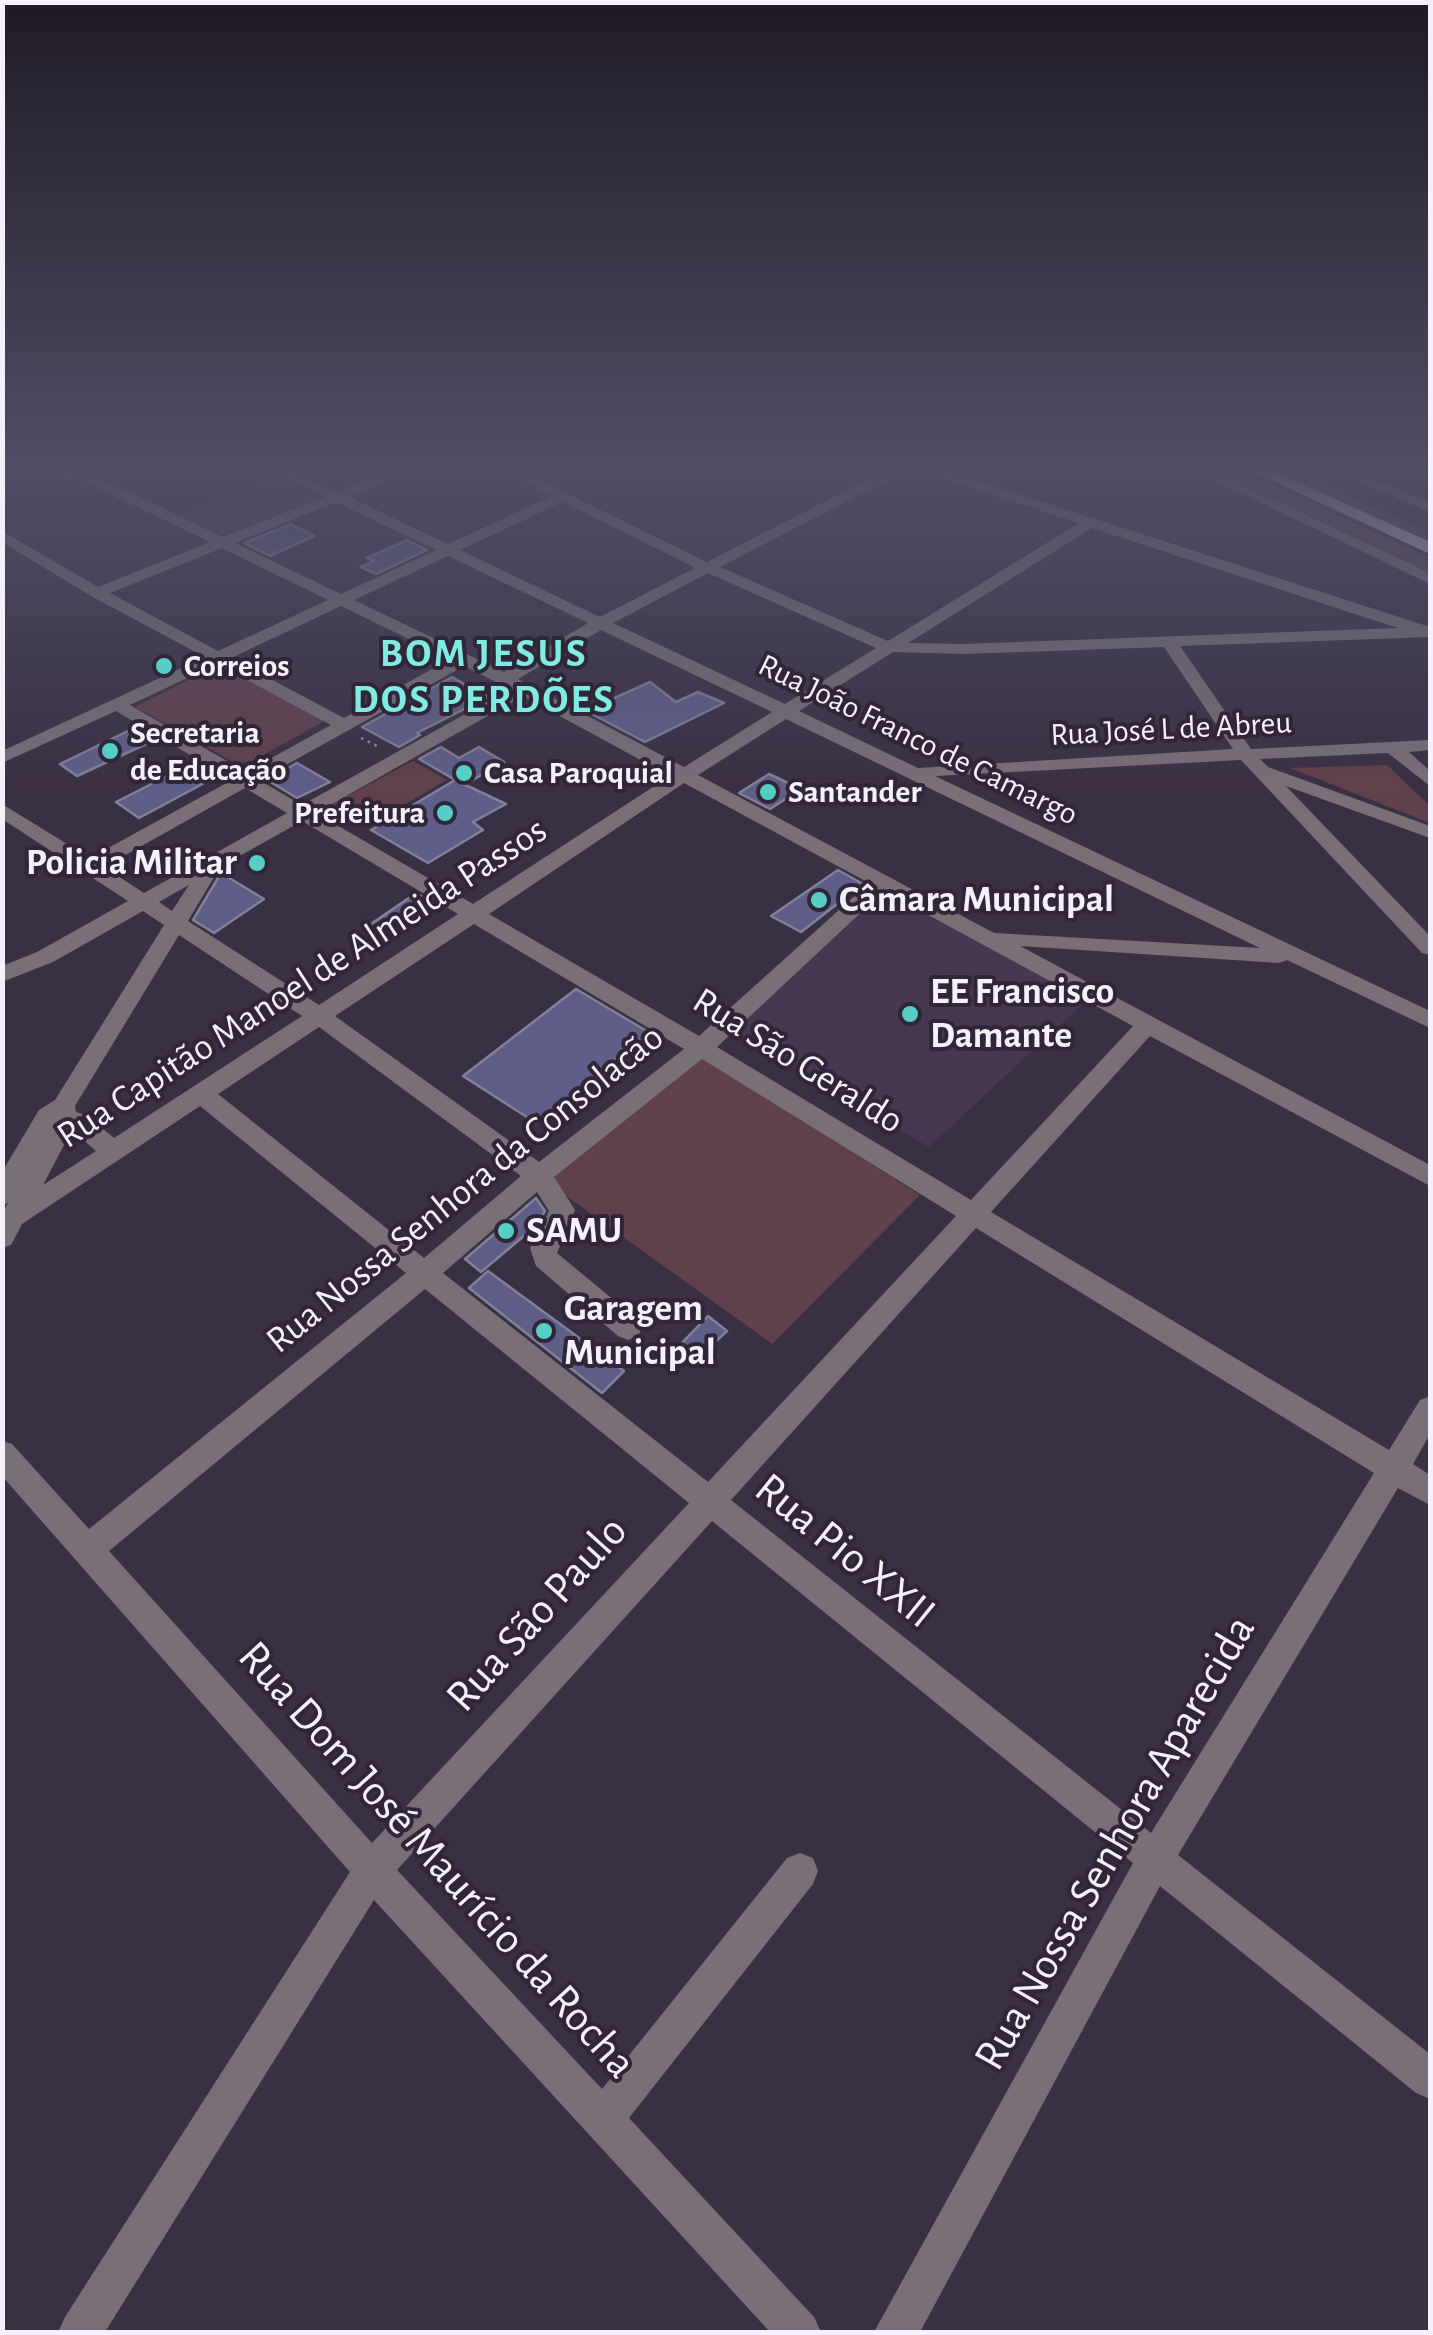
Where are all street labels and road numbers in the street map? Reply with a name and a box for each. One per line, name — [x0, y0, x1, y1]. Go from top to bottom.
street label: Rua João Franco de Camargo — [752, 646, 1084, 834]
street label: Rua José L de Abreu — [1049, 704, 1293, 754]
street label: Rua Capitão Manoel de Almeida Passos — [49, 807, 555, 1159]
street label: Rua São Geraldo — [684, 978, 912, 1144]
street label: Rua Nossa Senhora da Consolacão — [257, 1015, 673, 1363]
street label: Rua Pio XXII — [744, 1462, 946, 1640]
street label: Rua São Paulo — [435, 1505, 639, 1723]
street label: Rua Nossa Senhora Aparecida — [963, 1606, 1267, 2080]
street label: Rua Dom José Maurício da Rocha — [226, 1630, 648, 2090]

